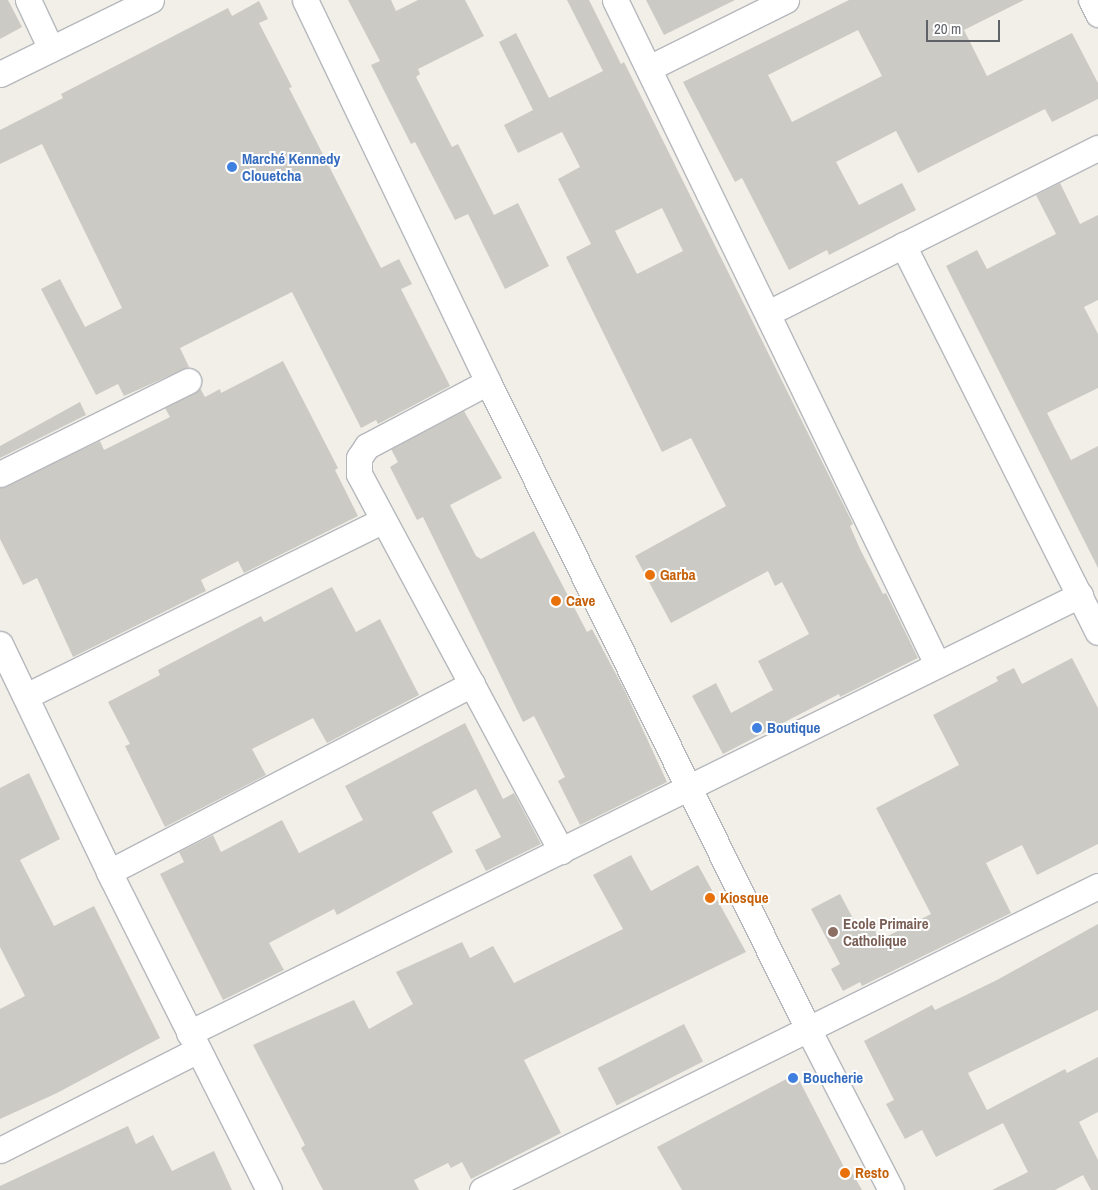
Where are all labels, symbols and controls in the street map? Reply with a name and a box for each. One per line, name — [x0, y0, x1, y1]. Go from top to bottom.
scale bar — [928, 10, 1002, 42]
text: 20 m — [934, 18, 961, 39]
place label: Marché Kennedy Clouetcha — [242, 149, 340, 184]
marker: Marché Kennedy Clouetcha — [226, 161, 238, 173]
place label: Garba — [660, 566, 696, 584]
marker: Garba — [644, 569, 656, 581]
place label: Cave — [566, 592, 595, 610]
marker: Cave — [550, 595, 562, 607]
place label: Boutique — [767, 719, 820, 737]
marker: Boutique — [751, 722, 763, 734]
place label: Kiosque — [720, 889, 769, 907]
marker: Kiosque — [704, 892, 716, 904]
place label: Ecole Primaire Catholique — [843, 914, 928, 949]
marker: Ecole Primaire Catholique — [827, 926, 839, 938]
place label: Boucherie — [803, 1069, 863, 1087]
marker: Boucherie — [787, 1072, 799, 1084]
place label: Resto — [855, 1164, 889, 1182]
marker: Resto — [839, 1167, 851, 1179]

